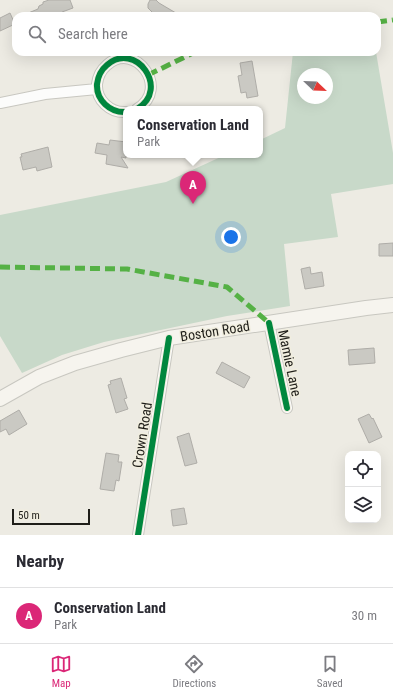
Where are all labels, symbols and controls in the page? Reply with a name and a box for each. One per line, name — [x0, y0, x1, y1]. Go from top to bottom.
search box — [12, 12, 381, 56]
icon: search — [26, 23, 48, 45]
text: Search here — [58, 25, 128, 43]
north arrow — [297, 68, 333, 104]
popup — [123, 106, 263, 158]
text: Conservation Land — [137, 116, 249, 134]
text: Park — [137, 134, 160, 149]
pin: A — [180, 171, 206, 204]
your location — [221, 227, 241, 247]
street label: Boston Road — [179, 318, 251, 344]
street label: Mamie Lane — [275, 328, 305, 398]
street label: Crown Road — [129, 401, 155, 469]
map controls — [345, 451, 381, 523]
button: locate — [345, 451, 381, 487]
button: layers — [345, 487, 381, 523]
scale bar — [12, 507, 90, 526]
text: 50 m — [18, 509, 40, 522]
text: Nearby — [16, 551, 64, 571]
text: Conservation Land — [54, 599, 166, 617]
text: A — [25, 608, 33, 623]
text: 30 m — [351, 608, 377, 623]
text: Park — [54, 617, 77, 632]
tab: Map — [50, 653, 72, 690]
tab: Directions — [172, 653, 216, 690]
tab: Saved — [317, 653, 343, 690]

